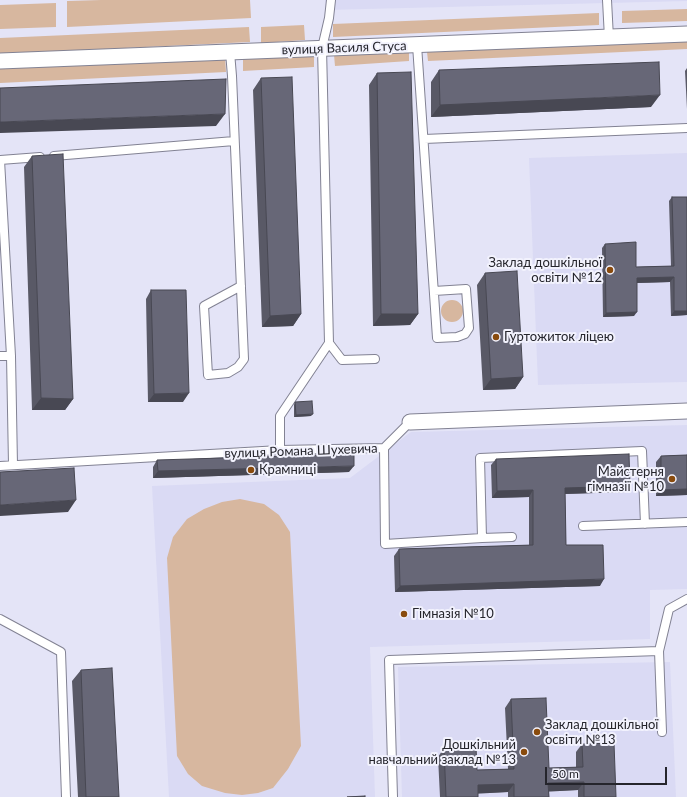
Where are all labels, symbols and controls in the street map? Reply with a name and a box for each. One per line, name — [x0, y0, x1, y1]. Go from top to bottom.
street label: вулиця Василя Стуса — [281, 38, 407, 58]
place label: Заклад дошкільної освіти №12 — [489, 255, 602, 286]
marker: Заклад дошкільної освіти №12 — [605, 265, 615, 275]
place label: Гуртожиток ліцею — [504, 329, 614, 345]
marker: Гуртожиток ліцею — [491, 332, 501, 342]
street label: вулиця Романа Шухевича — [224, 441, 378, 461]
place label: Крамниці — [259, 462, 316, 478]
place label: Майстерня гімназії №10 — [587, 464, 664, 495]
marker: Крамниці — [246, 465, 256, 475]
marker: Майстерня гімназії №10 — [667, 474, 677, 484]
place label: Гімназія №10 — [412, 606, 494, 622]
marker: Гімназія №10 — [399, 609, 409, 619]
place label: Заклад дошкільної освіти №13 — [545, 717, 658, 748]
marker: Заклад дошкільної освіти №13 — [532, 727, 542, 737]
place label: Дошкільний навчальний заклад №13 — [369, 737, 516, 768]
marker: Дошкільний навчальний заклад №13 — [519, 747, 529, 757]
scale bar — [547, 759, 669, 785]
text: 50 m — [552, 766, 579, 781]

